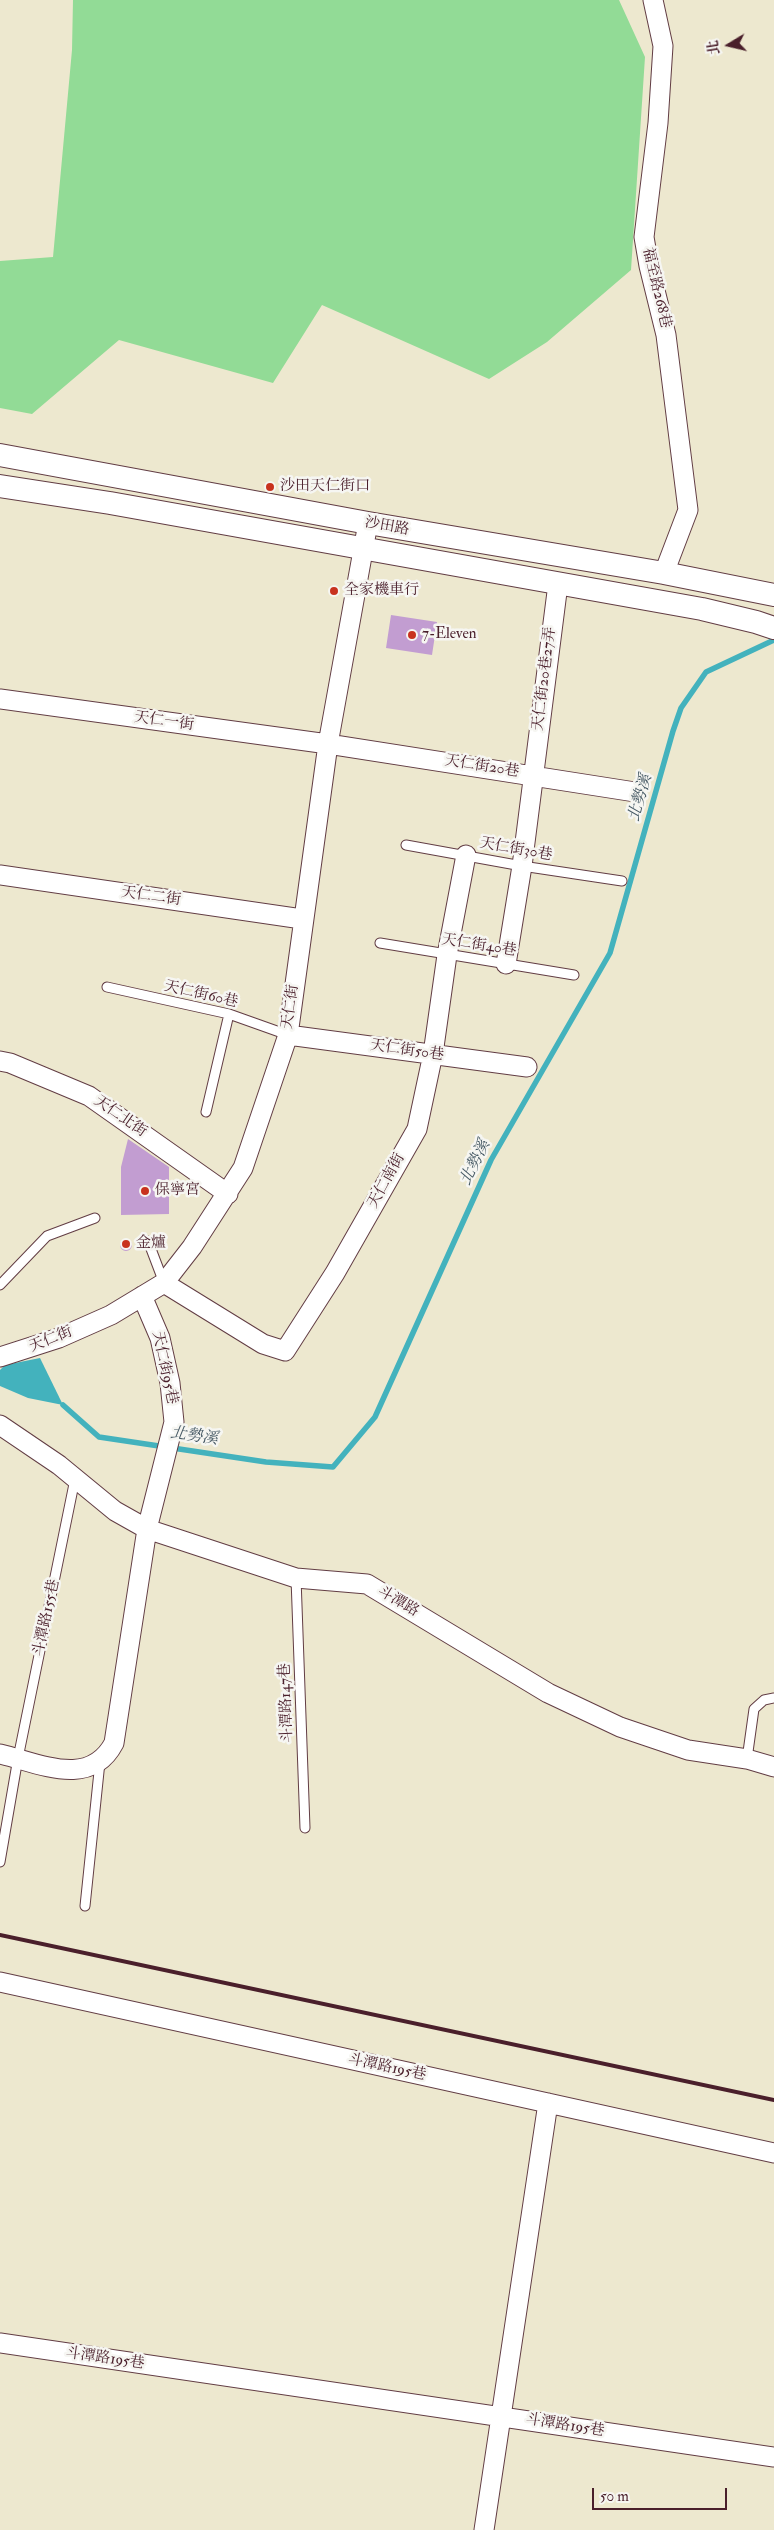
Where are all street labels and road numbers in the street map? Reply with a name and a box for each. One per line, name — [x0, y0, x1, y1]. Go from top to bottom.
street label: 福至路268巷 — [638, 246, 674, 330]
street label: 沙田路 — [363, 514, 411, 540]
street label: 天仁街20巷27弄 — [530, 626, 560, 732]
street label: 天仁一街 — [133, 709, 195, 735]
street label: 天仁街20巷 — [443, 752, 521, 782]
street label: 天仁街30巷 — [478, 835, 554, 865]
street label: 天仁二街 — [120, 884, 182, 910]
street label: 天仁街40巷 — [440, 931, 518, 961]
street label: 天仁街60巷 — [162, 978, 240, 1012]
street label: 天仁街 — [279, 983, 303, 1031]
street label: 天仁街50巷 — [369, 1037, 445, 1065]
street label: 天仁北街 — [90, 1092, 150, 1142]
street label: 天仁南街 — [365, 1150, 409, 1212]
street label: 天仁街 — [27, 1323, 75, 1357]
street label: 天仁街95巷 — [147, 1330, 181, 1406]
street label: 斗潭路155巷 — [30, 1578, 64, 1658]
street label: 斗潭路 — [374, 1583, 422, 1621]
street label: 斗潭路147巷 — [277, 1663, 297, 1743]
street label: 斗潭路195巷 — [346, 2051, 428, 2085]
street label: 斗潭路195巷 — [64, 2345, 146, 2373]
street label: 斗潭路195巷 — [524, 2411, 606, 2441]

